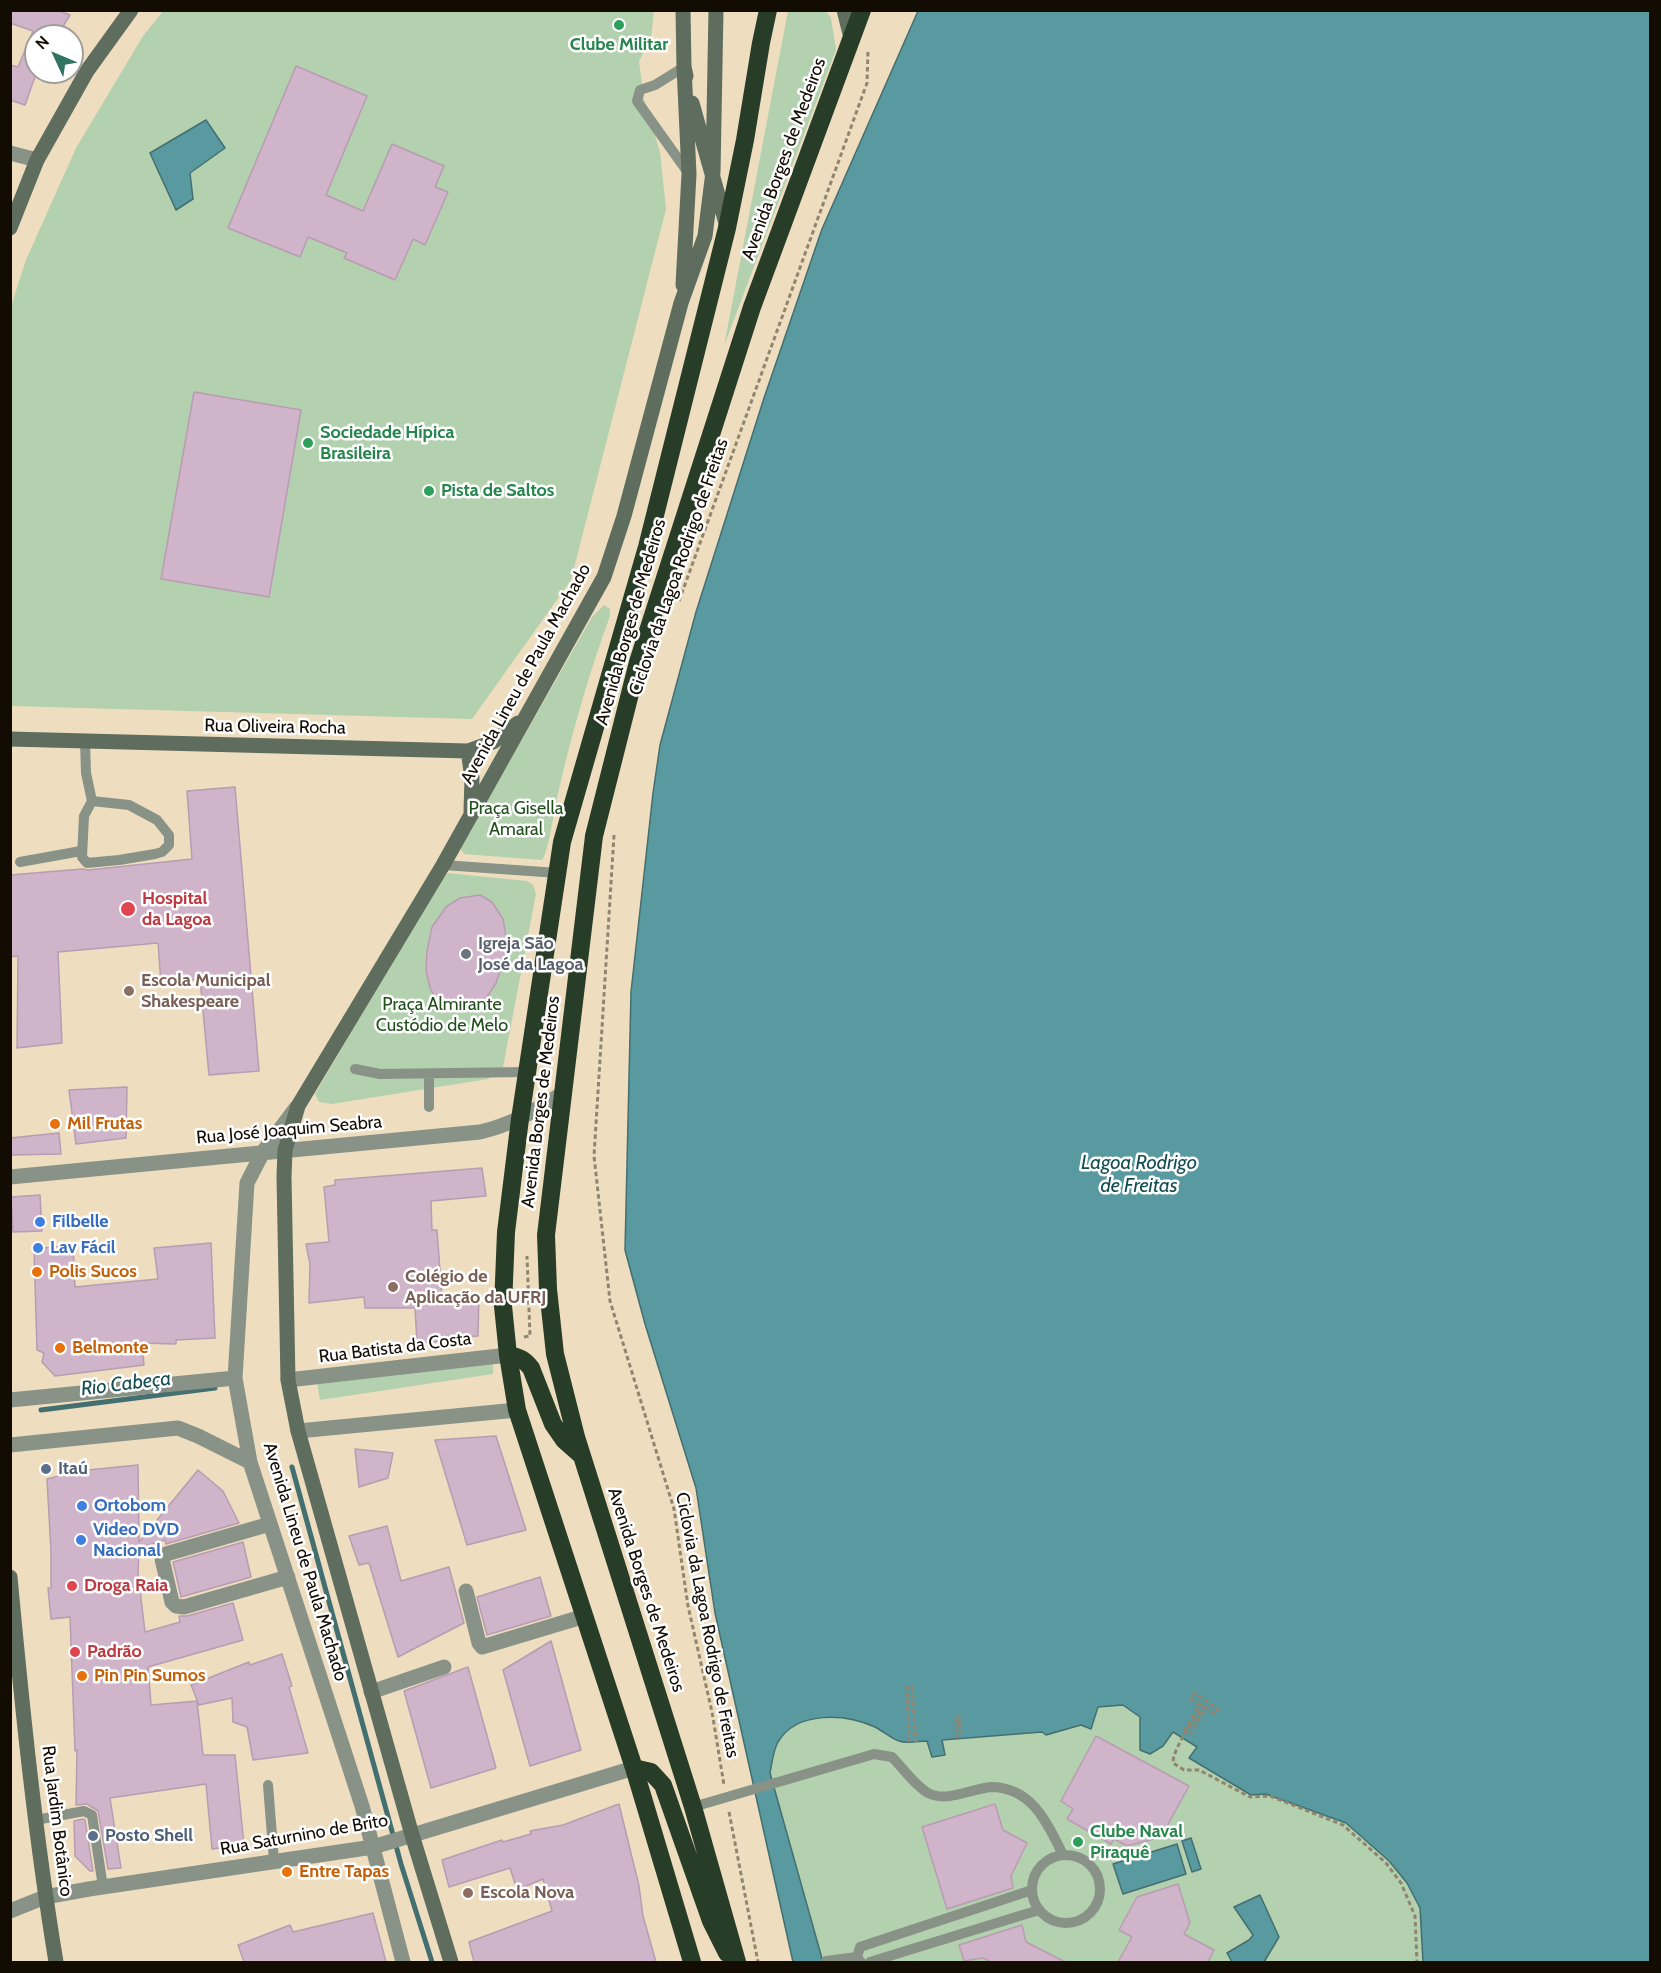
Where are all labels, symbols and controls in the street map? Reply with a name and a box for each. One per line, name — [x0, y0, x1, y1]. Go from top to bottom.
marker: Clube Militar — [612, 18, 626, 32]
north arrow — [24, 24, 84, 84]
text: N — [31, 32, 53, 53]
place label: Clube Militar — [570, 34, 668, 56]
street label: Avenida Borges de Medeiros — [737, 55, 831, 263]
place label: Sociedade Hípica Brasileira — [320, 422, 454, 464]
marker: Sociedade Hípica Brasileira — [301, 436, 315, 450]
street label: Ciclovia da Lagoa Rodrigo de Freitas — [625, 436, 733, 698]
place label: Pista de Saltos — [441, 480, 554, 502]
marker: Pista de Saltos — [422, 484, 436, 498]
street label: Avenida Borges de Medeiros — [591, 516, 671, 728]
street label: Avenida Lineu de Paula Machado — [456, 560, 596, 788]
street label: Rua Oliveira Rocha — [204, 715, 346, 739]
park label: Praça Gisella Amaral — [469, 798, 563, 840]
place label: Hospital da Lagoa — [142, 888, 211, 930]
marker: Hospital da Lagoa — [119, 900, 137, 918]
place label: Igreja São José da Lagoa — [478, 933, 583, 976]
marker: Igreja São José da Lagoa — [459, 947, 473, 961]
place label: Escola Municipal Shakespeare — [141, 970, 270, 1012]
marker: Escola Municipal Shakespeare — [122, 984, 136, 998]
park label: Praça Almirante Custódio de Melo — [376, 994, 508, 1036]
street label: Avenida Borges de Medeiros — [517, 995, 565, 1209]
street label: Rua José Joaquim Seabra — [195, 1111, 383, 1149]
place label: Mil Frutas — [67, 1113, 142, 1135]
marker: Mil Frutas — [48, 1117, 62, 1131]
water label: Lagoa Rodrigo de Freitas — [1081, 1151, 1197, 1198]
place label: Filbelle — [52, 1211, 109, 1233]
marker: Filbelle — [33, 1215, 47, 1229]
place label: Lav Fácil — [50, 1237, 116, 1259]
marker: Lav Fácil — [31, 1241, 45, 1255]
place label: Polis Sucos — [49, 1261, 137, 1283]
marker: Polis Sucos — [30, 1265, 44, 1279]
place label: Colégio de Aplicação da UFRJ — [405, 1266, 546, 1308]
marker: Colégio de Aplicação da UFRJ — [386, 1280, 400, 1294]
street label: Rua Batista da Costa — [317, 1328, 473, 1368]
place label: Belmonte — [72, 1337, 148, 1359]
marker: Belmonte — [53, 1341, 67, 1355]
water label: Rio Cabeça — [80, 1367, 172, 1401]
street label: Avenida Lineu de Paula Machado — [258, 1440, 352, 1684]
place label: Itaú — [58, 1458, 88, 1480]
marker: Itaú — [39, 1462, 53, 1476]
street label: Avenida Borges de Medeiros — [603, 1485, 689, 1695]
street label: Ciclovia da Lagoa Rodrigo de Freitas — [671, 1490, 743, 1760]
place label: Ortobom — [94, 1495, 166, 1517]
marker: Ortobom — [75, 1499, 89, 1513]
place label: Video DVD Nacional — [93, 1519, 179, 1562]
marker: Video DVD Nacional — [74, 1533, 88, 1547]
place label: Droga Raia — [84, 1575, 168, 1597]
marker: Droga Raia — [65, 1579, 79, 1593]
place label: Padrão — [87, 1641, 142, 1663]
marker: Padrão — [68, 1645, 82, 1659]
place label: Pin Pin Sumos — [94, 1665, 206, 1687]
marker: Pin Pin Sumos — [75, 1669, 89, 1683]
street label: Rua Jardim Botânico — [37, 1744, 77, 1898]
street label: Rua Saturnino de Brito — [218, 1810, 390, 1860]
place label: Clube Naval Piraquê — [1090, 1821, 1183, 1864]
place label: Posto Shell — [105, 1825, 193, 1847]
marker: Posto Shell — [86, 1829, 100, 1843]
marker: Clube Naval Piraquê — [1071, 1835, 1085, 1849]
place label: Entre Tapas — [299, 1861, 389, 1883]
marker: Entre Tapas — [280, 1865, 294, 1879]
place label: Escola Nova — [480, 1882, 574, 1904]
marker: Escola Nova — [461, 1886, 475, 1900]

